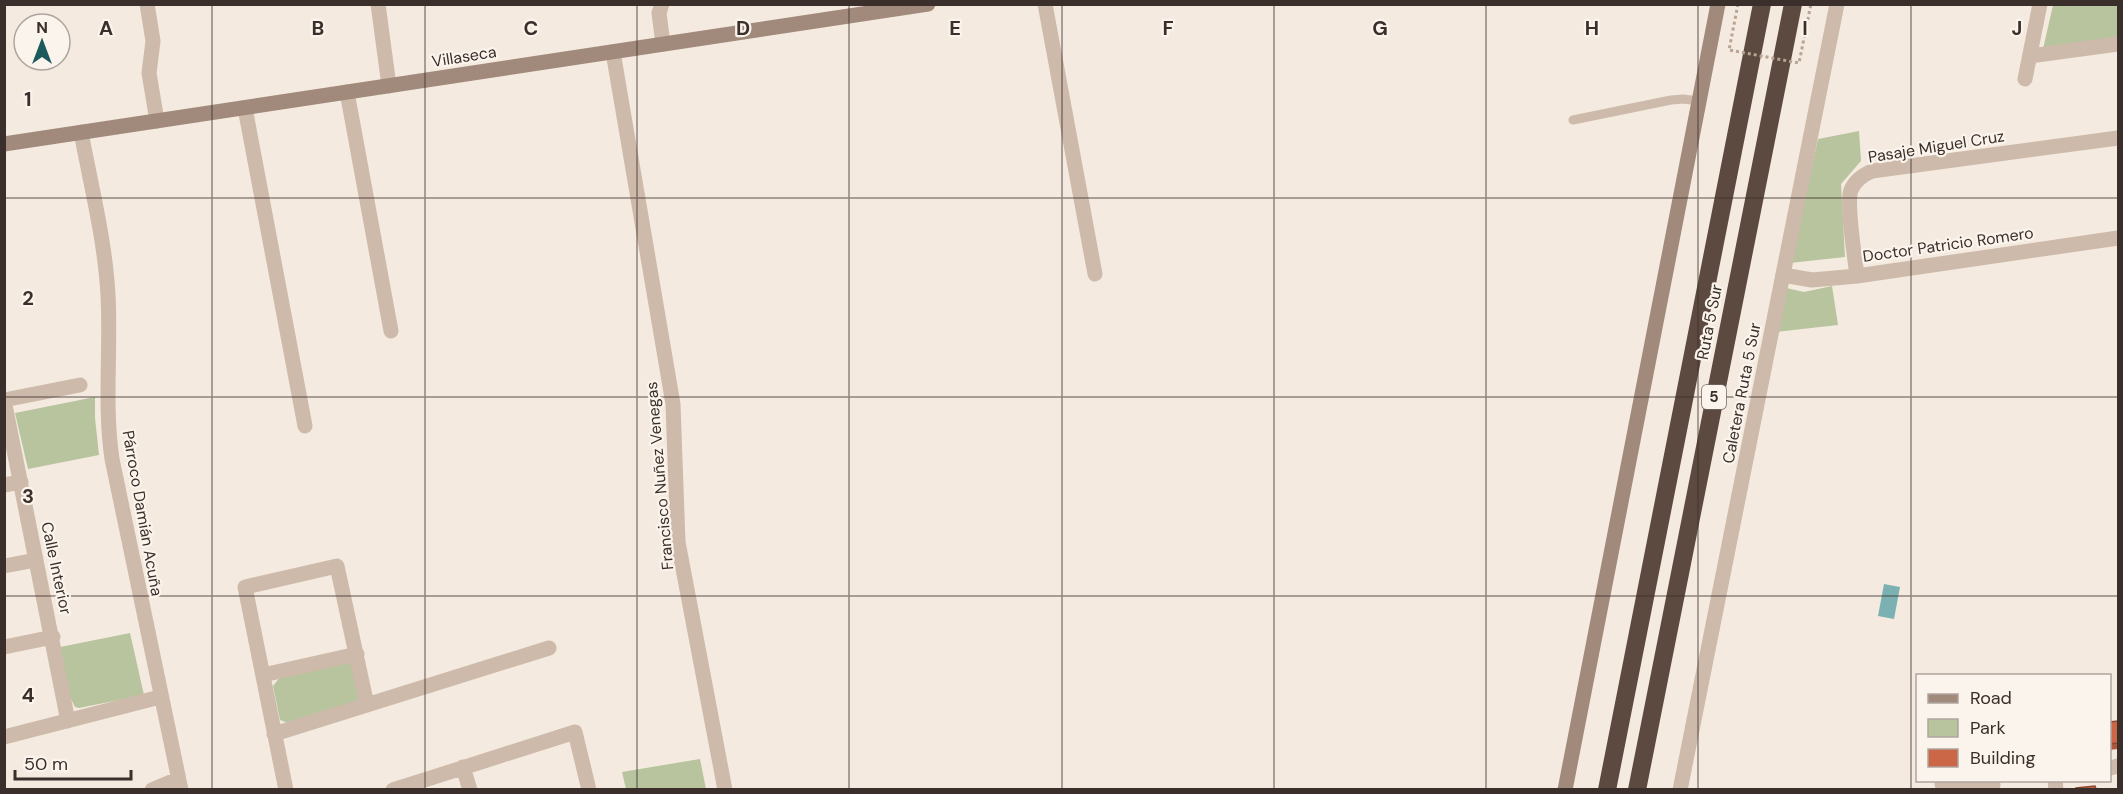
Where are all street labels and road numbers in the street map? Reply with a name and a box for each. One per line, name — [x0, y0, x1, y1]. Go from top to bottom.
street label: Villaseca — [430, 41, 498, 72]
street label: Pasaje Miguel Cruz — [1866, 125, 2006, 168]
street label: Doctor Patricio Romero — [1861, 222, 2035, 267]
street label: Ruta 5 Sur — [1692, 283, 1727, 362]
street label: Caletera Ruta 5 Sur — [1718, 321, 1765, 465]
street label: Francisco Nuñez Venegas — [641, 381, 678, 571]
road number: 5 — [1702, 385, 1726, 409]
street label: Párroco Damián Acuña — [118, 429, 167, 598]
street label: Calle Interior — [36, 520, 77, 616]

